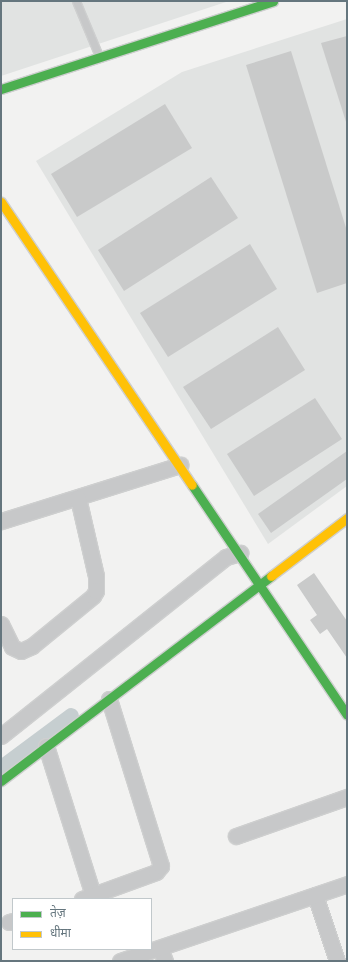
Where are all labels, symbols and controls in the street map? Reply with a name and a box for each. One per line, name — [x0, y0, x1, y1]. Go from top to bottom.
legend — [12, 898, 152, 950]
text: तेज़ — [50, 906, 66, 921]
text: धीमा — [50, 926, 71, 941]

